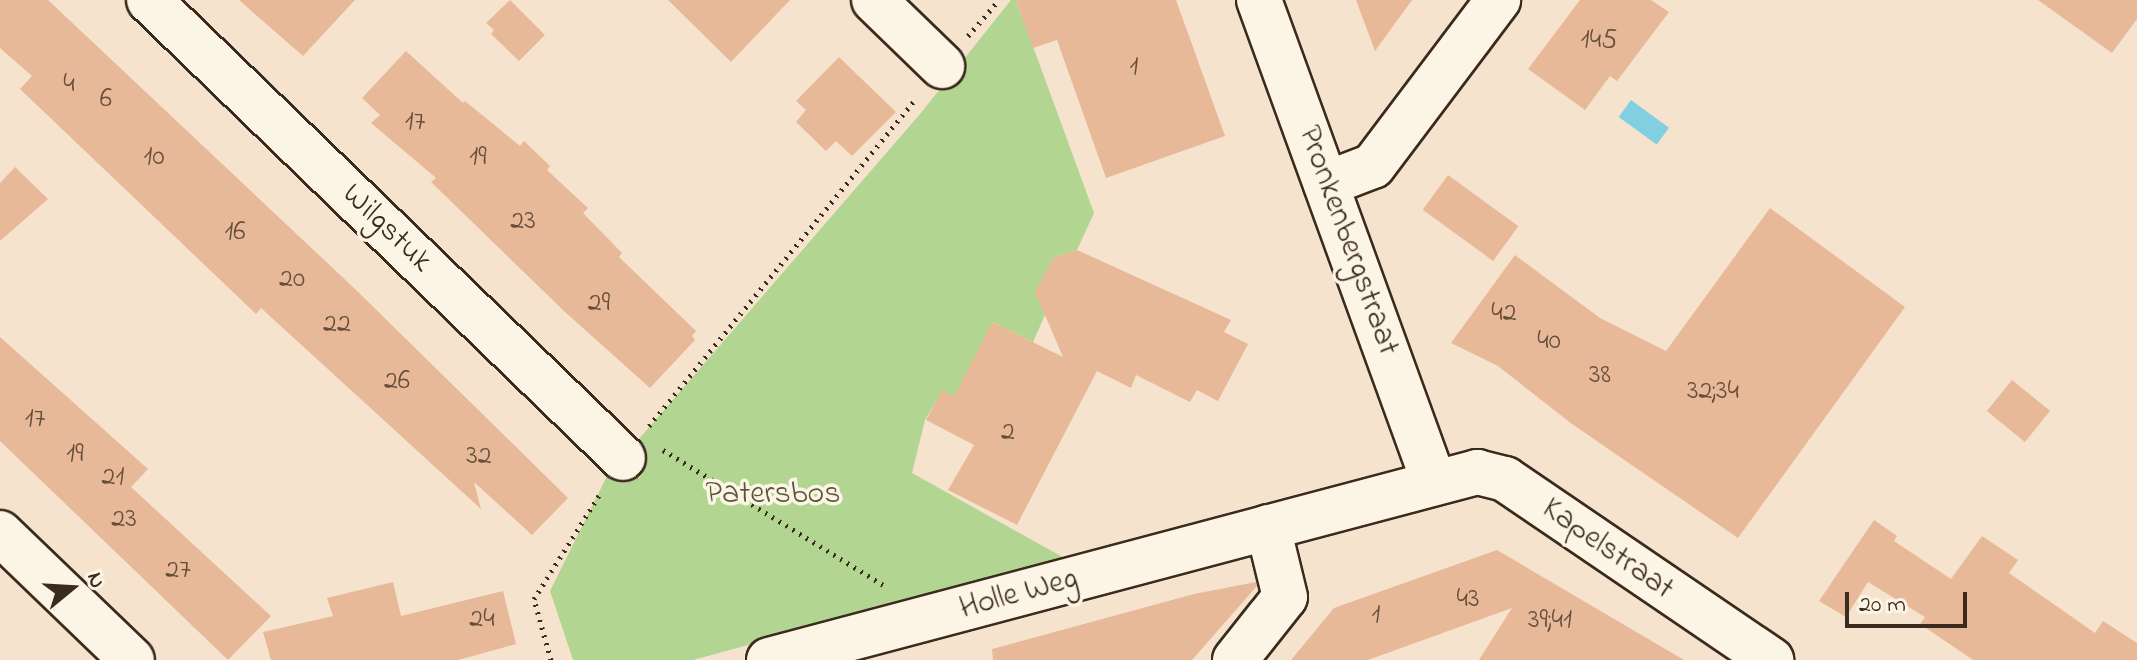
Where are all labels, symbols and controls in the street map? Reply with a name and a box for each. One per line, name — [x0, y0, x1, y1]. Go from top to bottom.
house number: 145 — [1581, 24, 1617, 58]
house number: 1 — [1130, 51, 1138, 85]
house number: 4 — [63, 68, 75, 102]
house number: 6 — [100, 83, 112, 117]
house number: 17 — [405, 106, 425, 140]
street label: Pronkenbergstraat — [1288, 121, 1406, 361]
house number: 10 — [144, 141, 164, 175]
house number: 19 — [469, 141, 487, 175]
street label: Wilgstuk — [333, 177, 439, 281]
house number: 23 — [510, 205, 536, 239]
house number: 16 — [224, 216, 246, 250]
house number: 20 — [279, 263, 305, 297]
house number: 29 — [588, 287, 610, 321]
house number: 42 — [1491, 297, 1517, 331]
house number: 22 — [323, 308, 351, 342]
house number: 40 — [1537, 325, 1561, 359]
house number: 38 — [1589, 359, 1611, 393]
house number: 26 — [384, 365, 410, 399]
house number: 32;34 — [1687, 375, 1739, 409]
house number: 17 — [25, 403, 45, 437]
house number: 2 — [1001, 416, 1015, 450]
house number: 19 — [66, 438, 84, 472]
house number: 32 — [466, 440, 492, 474]
house number: 21 — [102, 461, 124, 495]
park label: Patersbos — [705, 476, 841, 514]
street label: Kapelstraat — [1534, 491, 1680, 609]
house number: 23 — [111, 503, 137, 537]
north arrow — [32, 548, 112, 628]
house number: 27 — [165, 554, 191, 588]
street label: Holle Weg — [956, 561, 1082, 629]
text: N — [77, 569, 112, 593]
scale bar — [1849, 576, 1971, 626]
house number: 43 — [1456, 583, 1480, 617]
text: 20 m — [1859, 588, 1906, 623]
house number: 1 — [1372, 599, 1380, 633]
house number: 24 — [469, 603, 495, 637]
house number: 39;41 — [1528, 604, 1572, 638]

